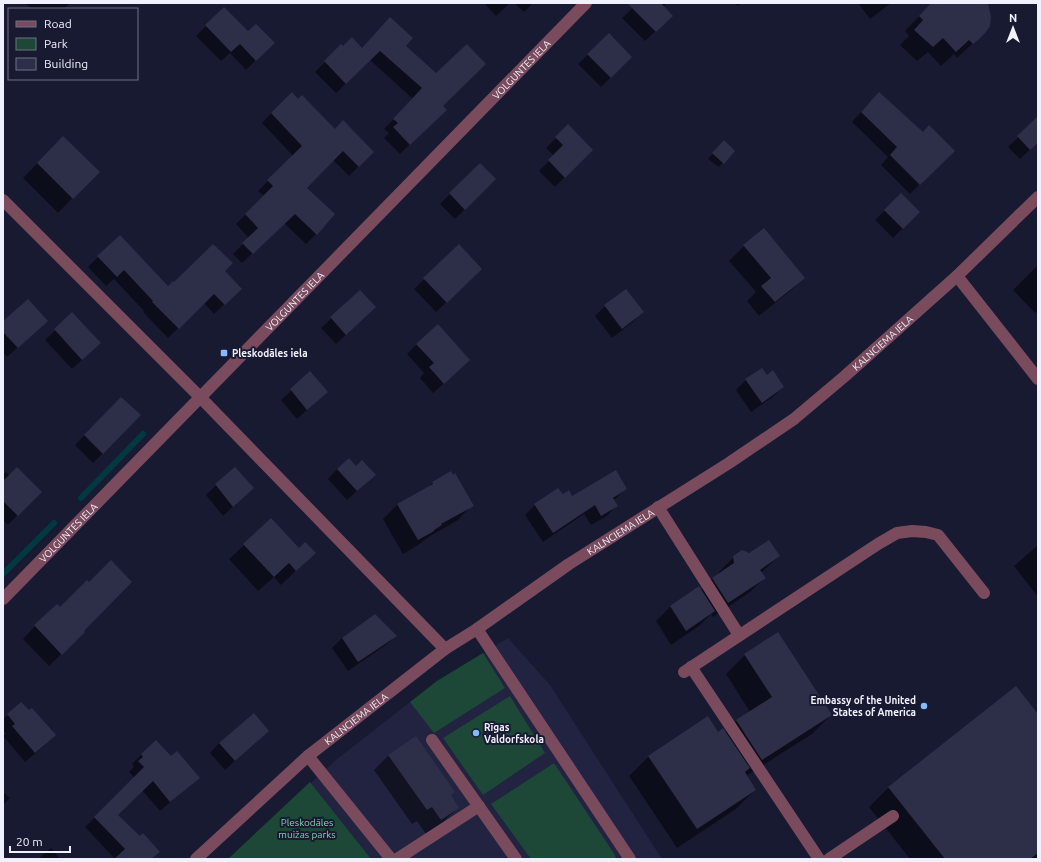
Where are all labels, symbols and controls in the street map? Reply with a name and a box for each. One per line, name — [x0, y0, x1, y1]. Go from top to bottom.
legend — [8, 8, 138, 80]
north arrow — [993, 8, 1033, 48]
text: N — [1009, 12, 1017, 24]
text: Road — [44, 17, 72, 30]
text: Park — [44, 37, 68, 50]
street label: VOLGUNTES IELA — [490, 37, 553, 101]
text: Building — [44, 57, 88, 70]
street label: VOLGUNTES IELA — [263, 269, 326, 333]
street label: KALNCIEMA IELA — [850, 312, 915, 372]
marker: Pleskodāles iela — [219, 348, 229, 358]
place label: Pleskodāles iela — [232, 348, 308, 359]
street label: VOLGUNTES IELA — [37, 500, 100, 564]
street label: KALNCIEMA IELA — [585, 506, 656, 557]
street label: KALNCIEMA IELA — [322, 690, 390, 747]
place label: Embassy of the United States of America — [811, 695, 916, 718]
marker: Embassy of the United States of America — [919, 701, 929, 711]
place label: Rīgas Valdorfskola — [484, 722, 544, 745]
marker: Rīgas Valdorfskola — [471, 728, 481, 738]
park label: Pleskodāles muižas parks — [278, 817, 336, 840]
scale bar — [10, 828, 70, 854]
text: 20 m — [16, 835, 43, 848]

